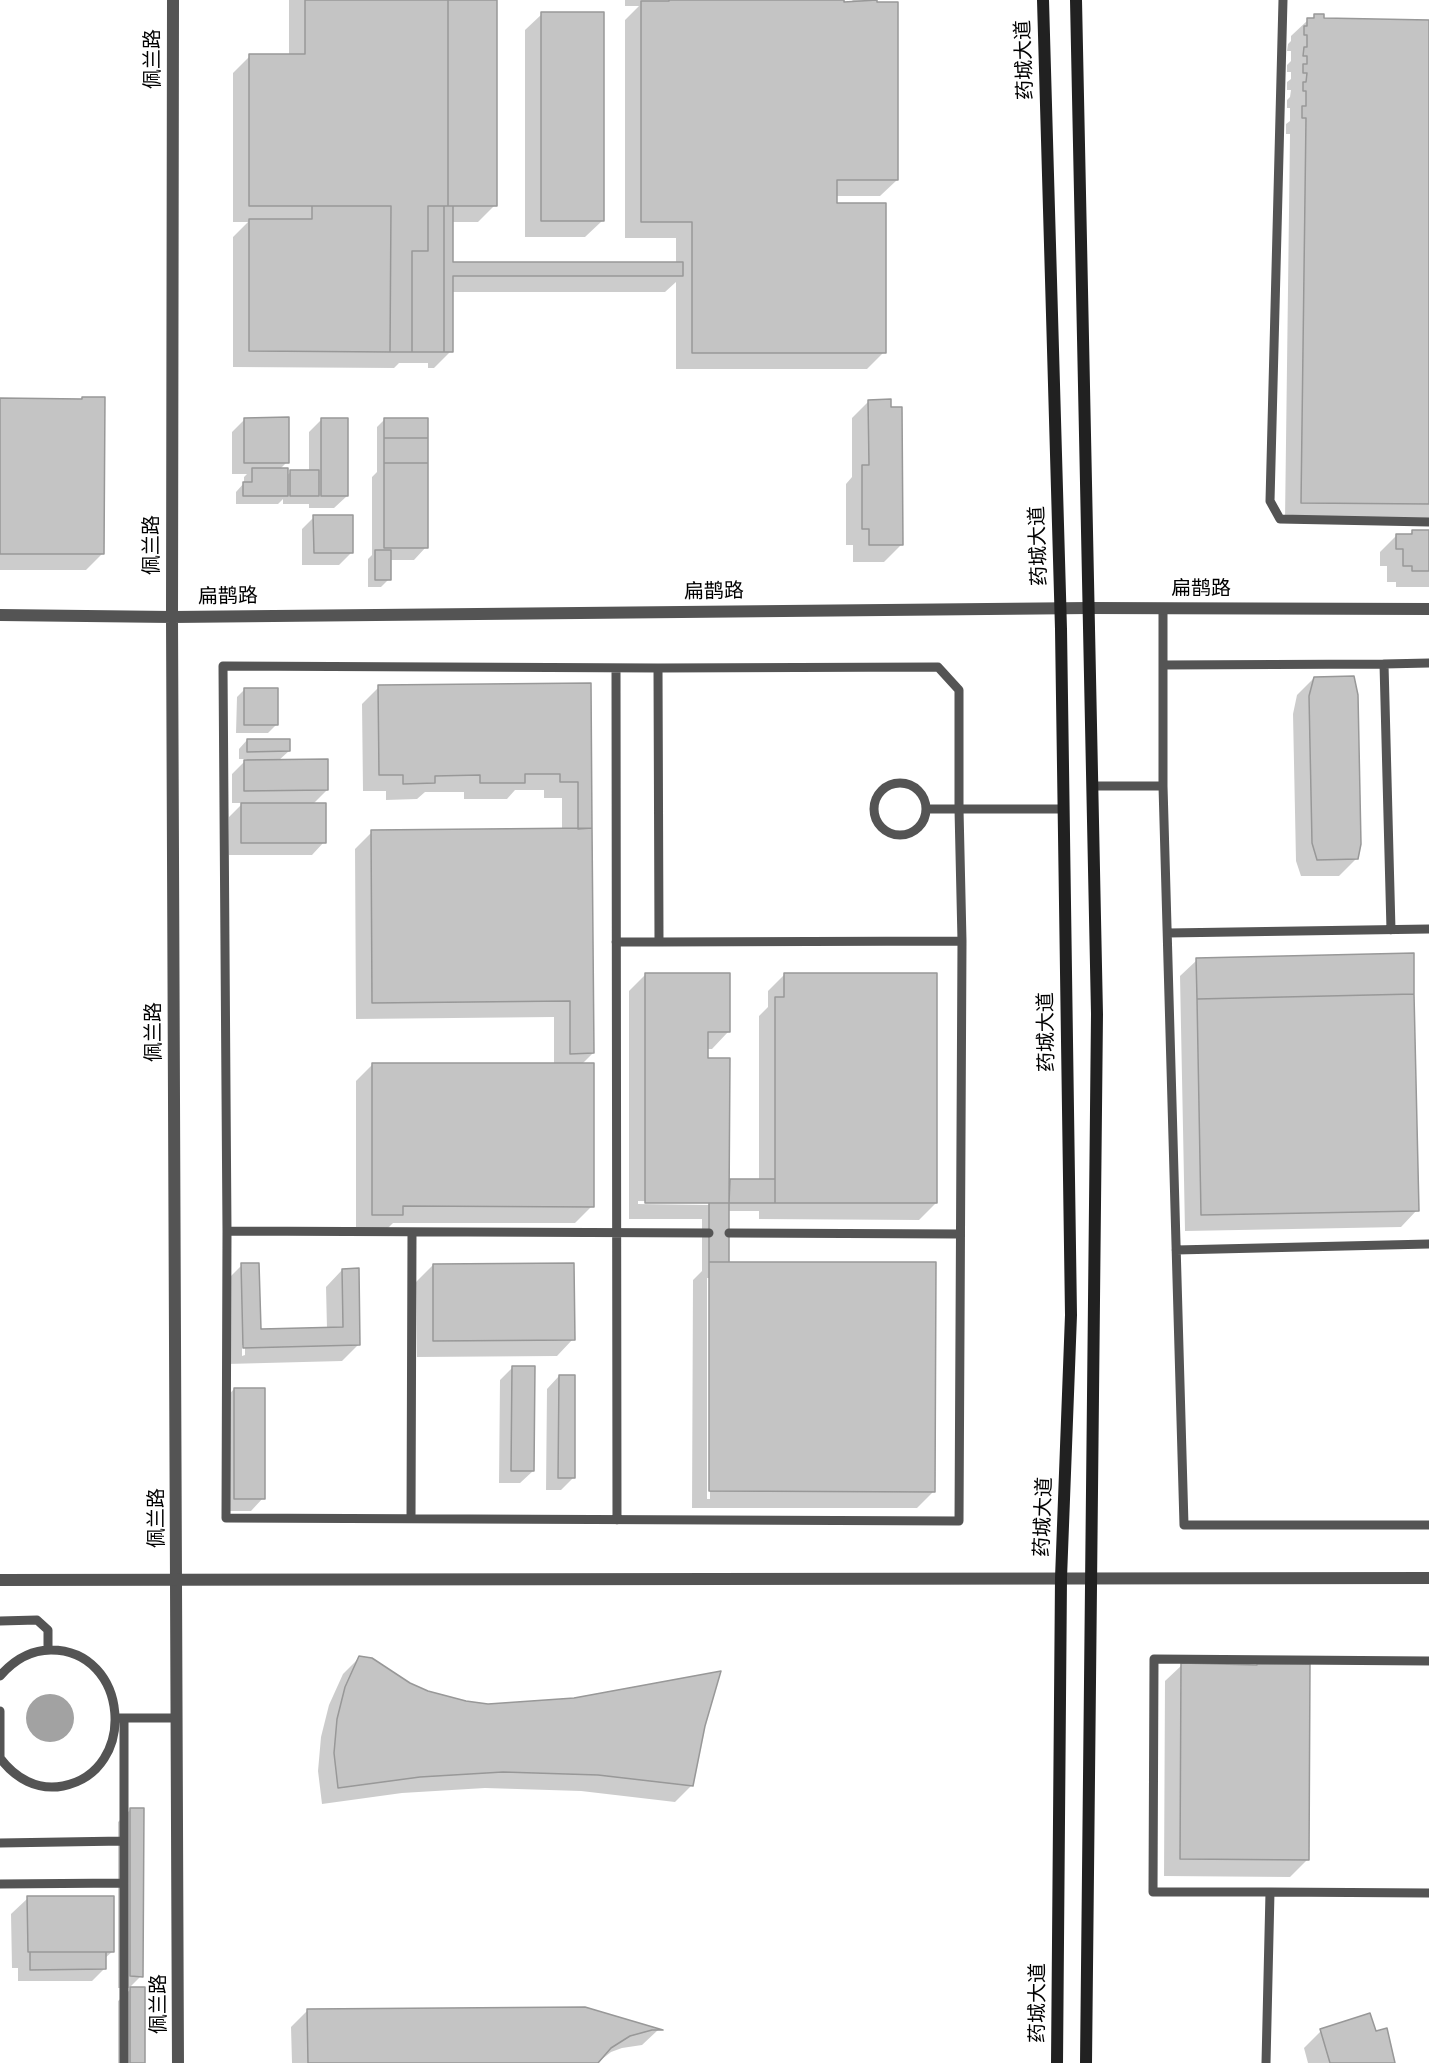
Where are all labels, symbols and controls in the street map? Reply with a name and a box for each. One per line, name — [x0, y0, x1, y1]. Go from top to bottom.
street label: 药城大道 — [1012, 20, 1038, 100]
street label: 佩兰路 — [141, 29, 165, 89]
street label: 药城大道 — [1026, 506, 1052, 586]
street label: 佩兰路 — [140, 515, 164, 575]
street label: 扁鹊路 — [1171, 577, 1231, 601]
street label: 扁鹊路 — [684, 579, 744, 605]
street label: 扁鹊路 — [198, 584, 258, 610]
street label: 药城大道 — [1034, 992, 1060, 1072]
street label: 佩兰路 — [142, 1002, 166, 1062]
street label: 药城大道 — [1031, 1477, 1057, 1557]
street label: 佩兰路 — [145, 1488, 169, 1548]
street label: 药城大道 — [1026, 1963, 1050, 2043]
street label: 佩兰路 — [147, 1974, 171, 2034]

